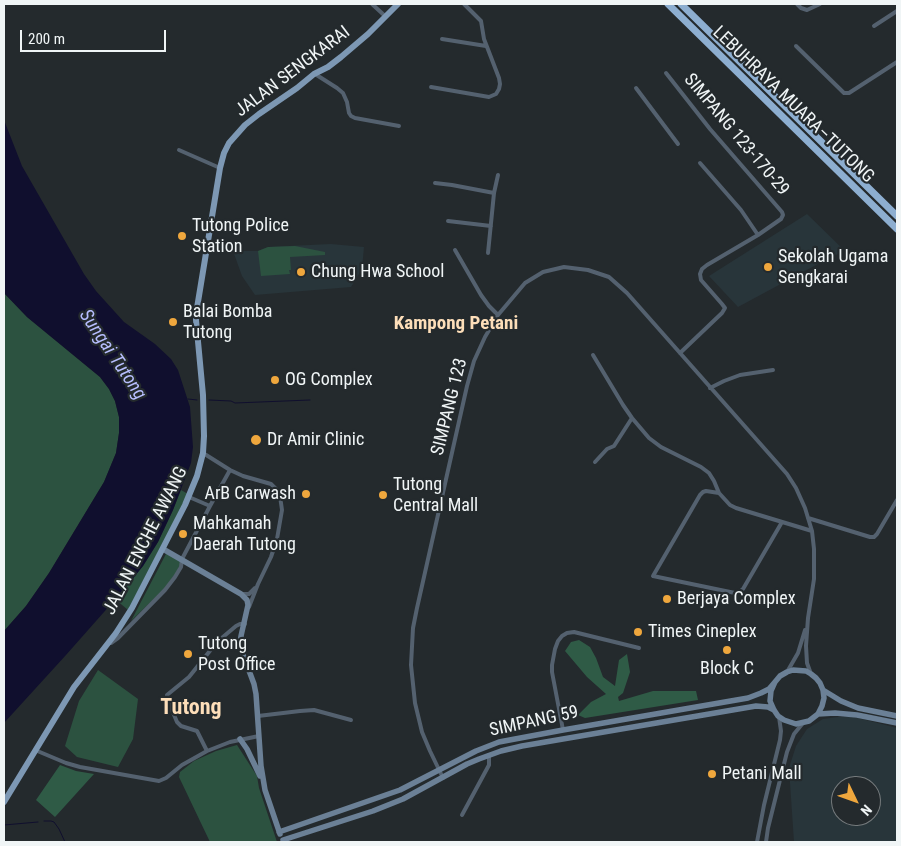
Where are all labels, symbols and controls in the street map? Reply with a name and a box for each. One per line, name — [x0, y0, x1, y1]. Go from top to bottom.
scale bar — [22, 20, 169, 52]
street label: JALAN SENGKARAI — [231, 22, 355, 122]
street label: LEBUHRAYA MUARA–TUTONG — [708, 22, 878, 188]
text: 200 m — [28, 30, 65, 48]
street label: SIMPANG 123-170-29 — [679, 70, 793, 200]
place label: Tutong Police Station — [192, 215, 289, 258]
marker: Tutong Police Station — [176, 230, 188, 242]
place label: Sekolah Ugama Sengkarai — [778, 246, 888, 288]
place label: Chung Hwa School — [311, 261, 444, 283]
marker: Sekolah Ugama Sengkarai — [762, 261, 774, 273]
marker: Chung Hwa School — [295, 266, 307, 278]
place label: Balai Bomba Tutong — [183, 301, 272, 344]
water label: Sungai Tutong — [73, 306, 151, 404]
district label: Kampong Petani — [394, 313, 518, 335]
marker: Balai Bomba Tutong — [167, 316, 179, 328]
street label: SIMPANG 123 — [428, 356, 472, 458]
place label: OG Complex — [285, 369, 373, 391]
marker: OG Complex — [269, 374, 281, 386]
place label: Dr Amir Clinic — [267, 429, 364, 451]
marker: Dr Amir Clinic — [249, 433, 263, 447]
street label: JALAN ENCHE AWANG — [99, 463, 193, 619]
place label: Tutong Central Mall — [393, 474, 478, 516]
place label: ArB Carwash — [204, 483, 296, 505]
marker: ArB Carwash — [300, 488, 312, 500]
marker: Tutong Central Mall — [377, 489, 389, 501]
place label: Mahkamah Daerah Tutong — [193, 513, 296, 556]
marker: Mahkamah Daerah Tutong — [177, 528, 189, 540]
place label: Berjaya Complex — [677, 588, 796, 610]
marker: Berjaya Complex — [661, 593, 673, 605]
place label: Times Cineplex — [648, 621, 757, 643]
marker: Times Cineplex — [632, 626, 644, 638]
place label: Tutong Post Office — [198, 633, 276, 676]
marker: Block C — [721, 644, 733, 656]
marker: Tutong Post Office — [182, 648, 194, 660]
place label: Block C — [700, 658, 754, 680]
district label: Tutong — [160, 695, 222, 721]
street label: SIMPANG 59 — [488, 702, 580, 742]
place label: Petani Mall — [722, 763, 802, 785]
marker: Petani Mall — [706, 768, 718, 780]
north arrow — [831, 776, 881, 826]
text: N — [858, 802, 875, 819]

